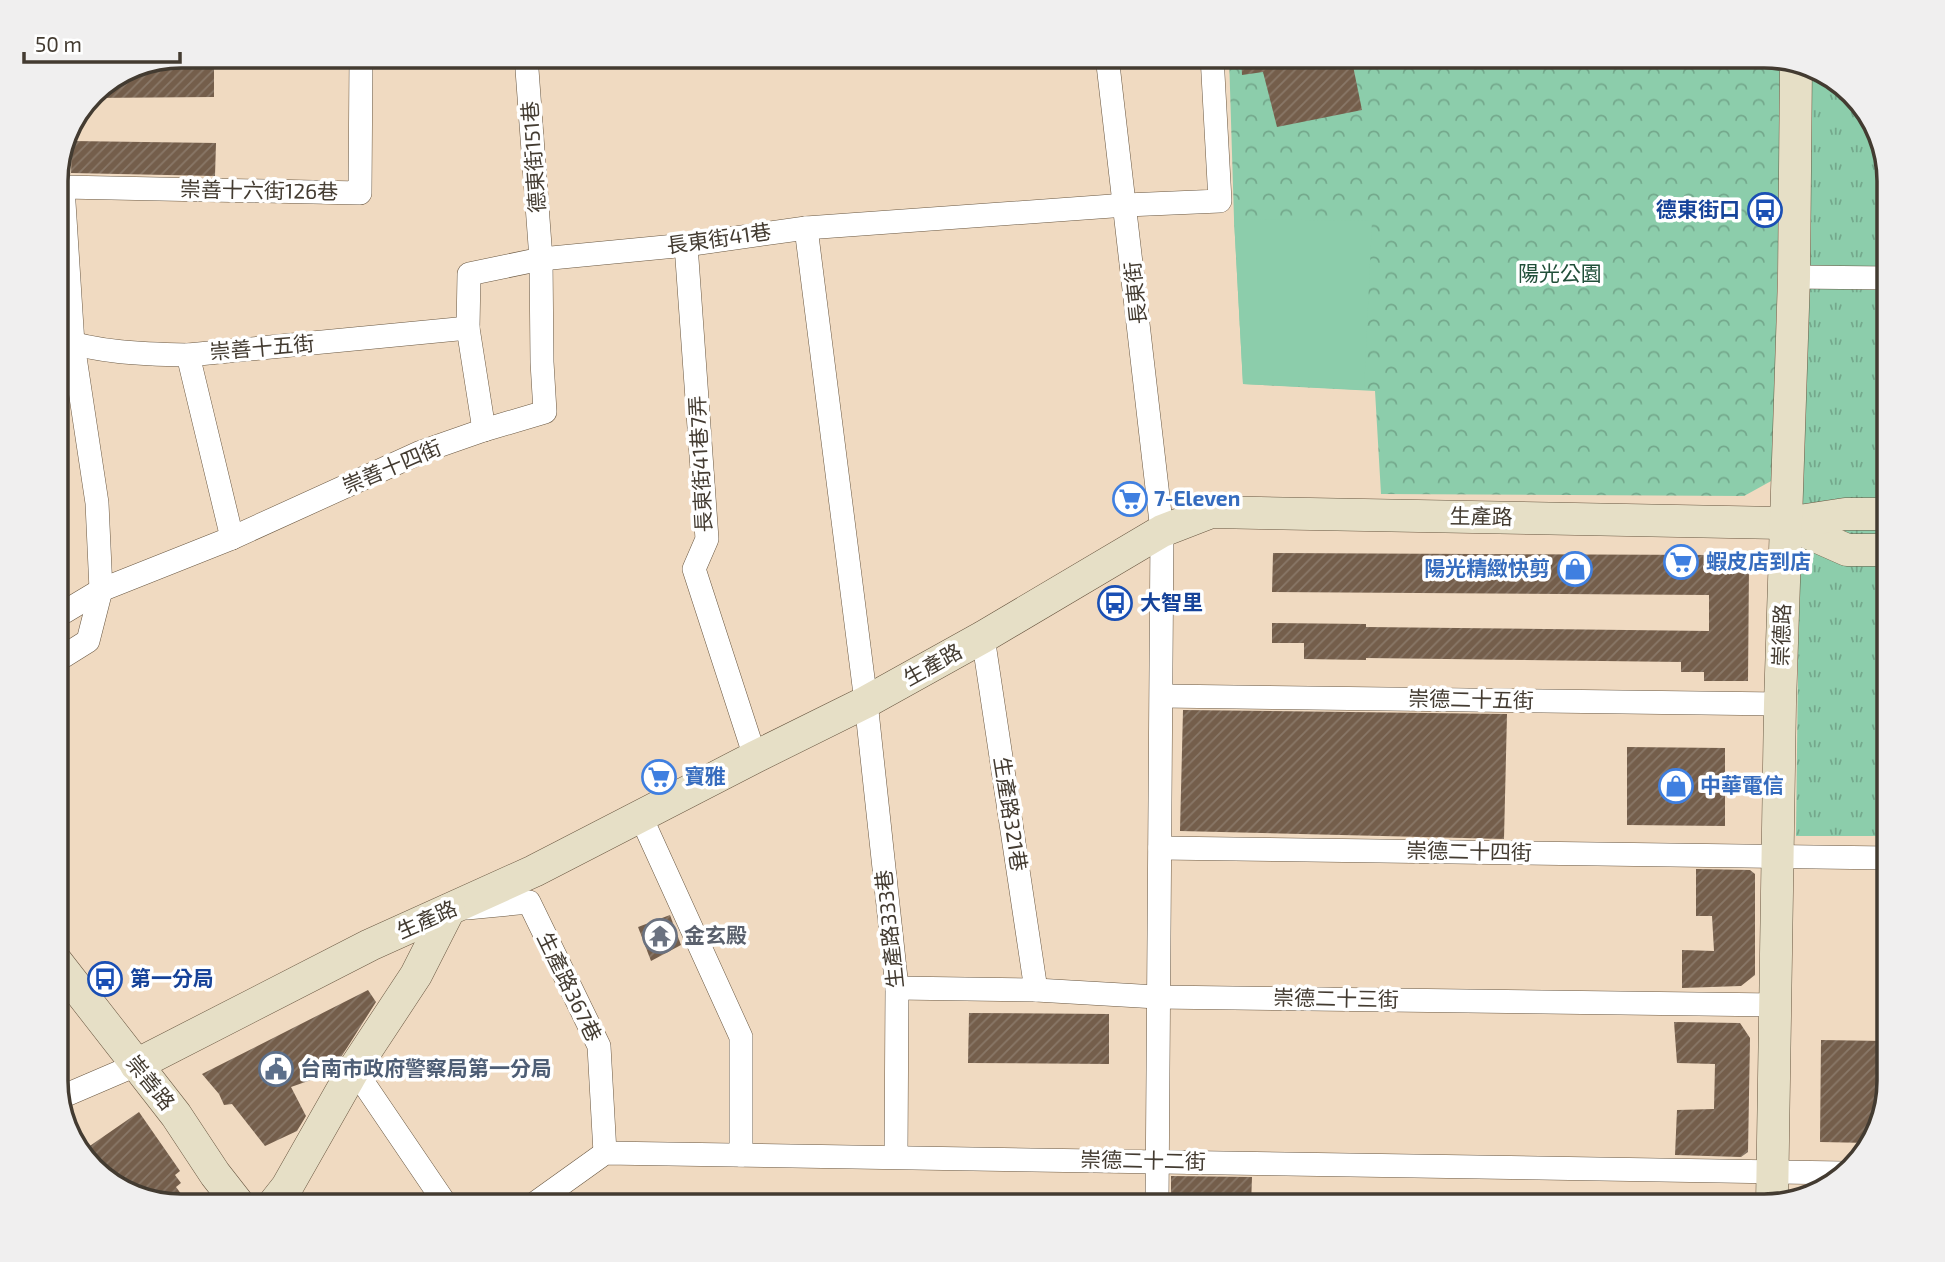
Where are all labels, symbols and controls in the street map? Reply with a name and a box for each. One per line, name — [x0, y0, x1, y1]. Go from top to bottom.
scale bar — [24, 21, 180, 65]
text: 50 m — [35, 31, 82, 56]
street label: 德東街151巷 — [516, 100, 549, 214]
street label: 崇善十六街126巷 — [180, 176, 338, 203]
bus stop icon: 德東街口 — [1746, 191, 1784, 229]
place label: 德東街口 — [1656, 196, 1740, 221]
street label: 長東街41巷 — [665, 218, 773, 257]
park label: 陽光公園 — [1518, 260, 1602, 285]
street label: 長東街 — [1119, 261, 1150, 326]
street label: 崇善十五街 — [208, 329, 315, 364]
street label: 長東街41巷7弄 — [683, 395, 716, 533]
street label: 崇善十四街 — [338, 434, 445, 498]
supermarket icon: 7-Eleven — [1111, 480, 1149, 518]
place label: 7-Eleven — [1154, 485, 1240, 510]
street label: 生產路 — [1449, 502, 1513, 529]
supermarket icon: 蝦皮店到店 — [1662, 543, 1700, 581]
place label: 蝦皮店到店 — [1706, 548, 1811, 573]
shop icon: 陽光精緻快剪 — [1556, 550, 1594, 588]
place label: 陽光精緻快剪 — [1424, 555, 1550, 580]
bus stop icon: 大智里 — [1096, 584, 1134, 622]
place label: 大智里 — [1140, 589, 1203, 614]
street label: 崇德路 — [1767, 603, 1794, 667]
street label: 生產路 — [899, 637, 966, 690]
street label: 崇德二十五街 — [1408, 685, 1534, 712]
street label: 生產路321巷 — [990, 755, 1033, 873]
supermarket icon: 寶雅 — [640, 758, 678, 796]
place label: 寶雅 — [684, 763, 726, 788]
shop icon: 中華電信 — [1657, 767, 1695, 805]
place label: 中華電信 — [1700, 772, 1784, 797]
street label: 崇德二十四街 — [1406, 837, 1532, 864]
street label: 生產路333巷 — [870, 869, 907, 990]
street label: 生產路 — [393, 894, 460, 943]
temple icon: 金玄殿 — [641, 917, 679, 955]
place label: 金玄殿 — [684, 922, 747, 947]
street label: 生產路367巷 — [533, 928, 608, 1045]
bus stop icon: 第一分局 — [86, 960, 124, 998]
place label: 第一分局 — [130, 965, 214, 990]
street label: 崇德二十三街 — [1273, 984, 1399, 1011]
street label: 崇善路 — [122, 1050, 181, 1114]
public building icon: 台南市政府警察局第一分局 — [257, 1050, 295, 1088]
place label: 台南市政府警察局第一分局 — [300, 1055, 552, 1080]
street label: 崇德二十二街 — [1080, 1146, 1206, 1173]

